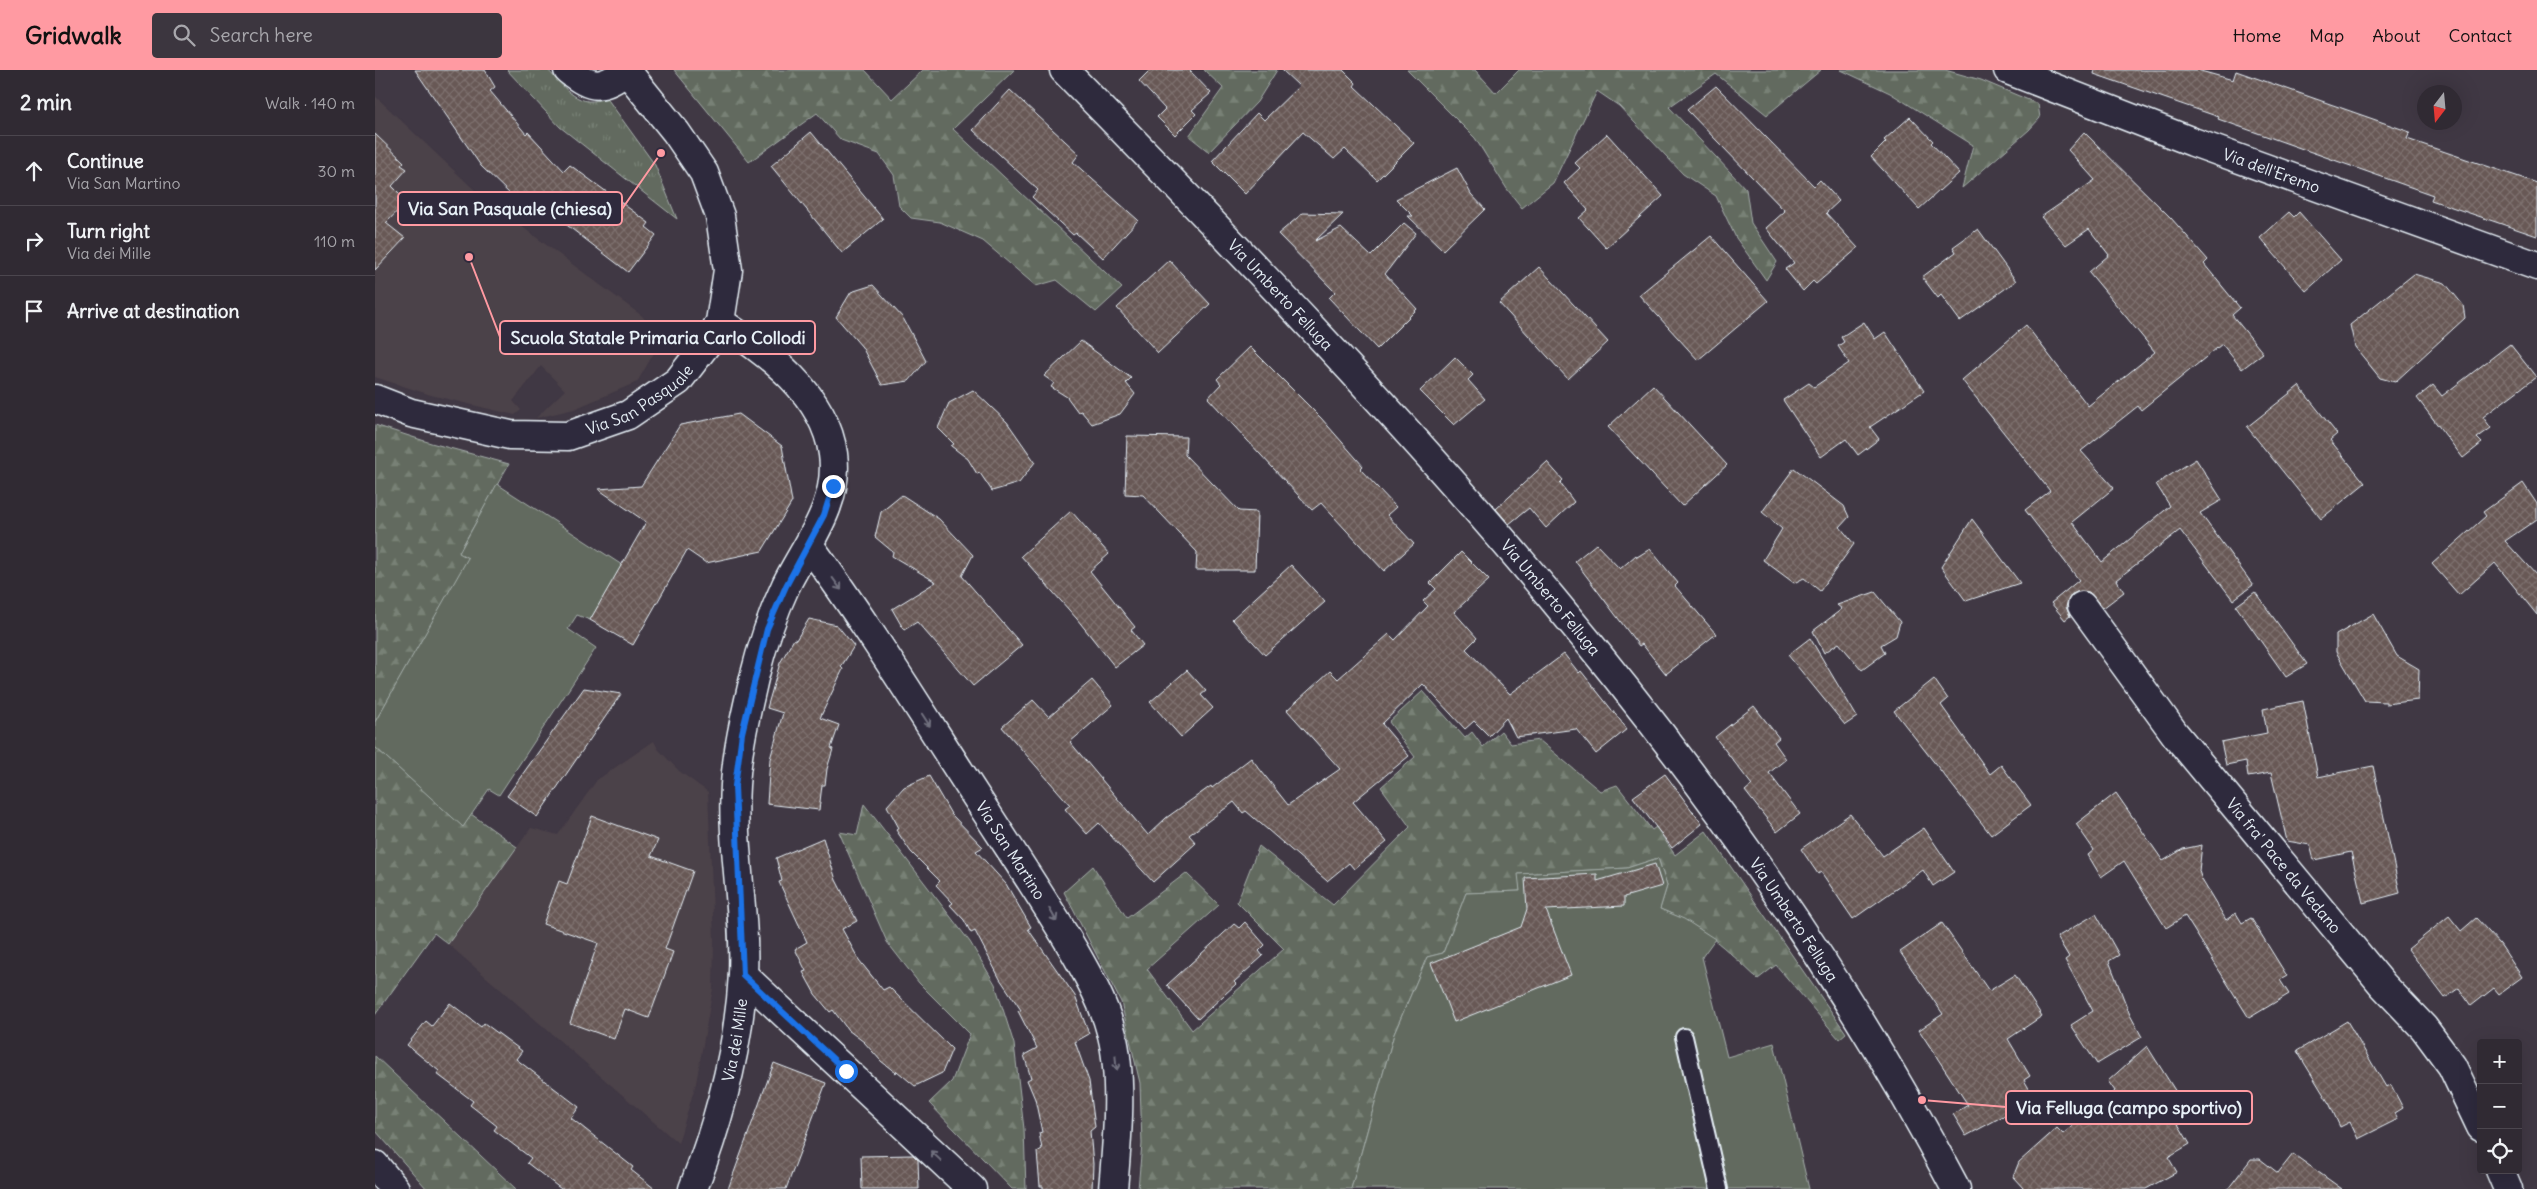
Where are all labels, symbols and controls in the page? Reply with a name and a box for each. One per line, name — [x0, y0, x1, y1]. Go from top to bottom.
search box — [152, 13, 502, 58]
text: Gridwalk — [25, 20, 122, 50]
icon: search — [170, 21, 198, 49]
text: Search here — [210, 23, 313, 47]
text: Home — [2233, 24, 2281, 47]
text: Map — [2309, 24, 2344, 47]
text: About — [2372, 24, 2420, 47]
text: Contact — [2448, 24, 2512, 47]
north arrow — [2417, 85, 2462, 130]
text: 2 min — [20, 89, 72, 116]
text: Walk · 140 m — [265, 93, 355, 113]
street label: Via dell'Eremo — [2220, 144, 2323, 197]
text: Continue — [67, 149, 144, 173]
icon: ahead — [20, 157, 48, 185]
text: 30 m — [318, 161, 355, 181]
text: Via San Martino — [67, 173, 180, 193]
callout: Via San Pasquale (chiesa) — [398, 192, 622, 225]
text: Via San Pasquale (chiesa) — [408, 197, 612, 220]
text: Turn right — [67, 219, 150, 243]
icon: right — [20, 227, 48, 255]
text: 110 m — [314, 231, 355, 251]
street label: Via Umberto Felluga — [1223, 235, 1338, 354]
text: Via dei Mille — [67, 243, 151, 263]
icon: arrive — [20, 297, 48, 325]
text: Arrive at destination — [67, 299, 240, 323]
callout: Scuola Statale Primaria Carlo Collodi — [500, 321, 815, 354]
text: Scuola Statale Primaria Carlo Collodi — [510, 326, 806, 349]
street label: Via San Pasquale — [583, 360, 697, 439]
route end — [822, 475, 845, 498]
street label: Via Umberto Felluga — [1497, 535, 1605, 659]
one-way arrow — [832, 577, 843, 590]
one-way arrow — [921, 713, 931, 727]
street label: Via fra' Pace da Vedano — [2222, 794, 2346, 937]
street label: Via San Martino — [972, 797, 1050, 903]
street label: Via Umberto Felluga — [1745, 854, 1843, 985]
one-way arrow — [1048, 907, 1058, 922]
street label: Via dei Mille — [717, 997, 751, 1084]
map controls — [2477, 1039, 2522, 1174]
button: + — [2477, 1039, 2522, 1084]
one-way arrow — [1111, 1054, 1121, 1070]
route start — [835, 1060, 858, 1083]
button: − — [2477, 1084, 2522, 1129]
callout: Via Felluga (campo sportivo) — [2006, 1091, 2252, 1124]
text: Via Felluga (campo sportivo) — [2016, 1096, 2242, 1119]
button: locate — [2477, 1129, 2522, 1174]
one-way arrow — [930, 1150, 942, 1162]

